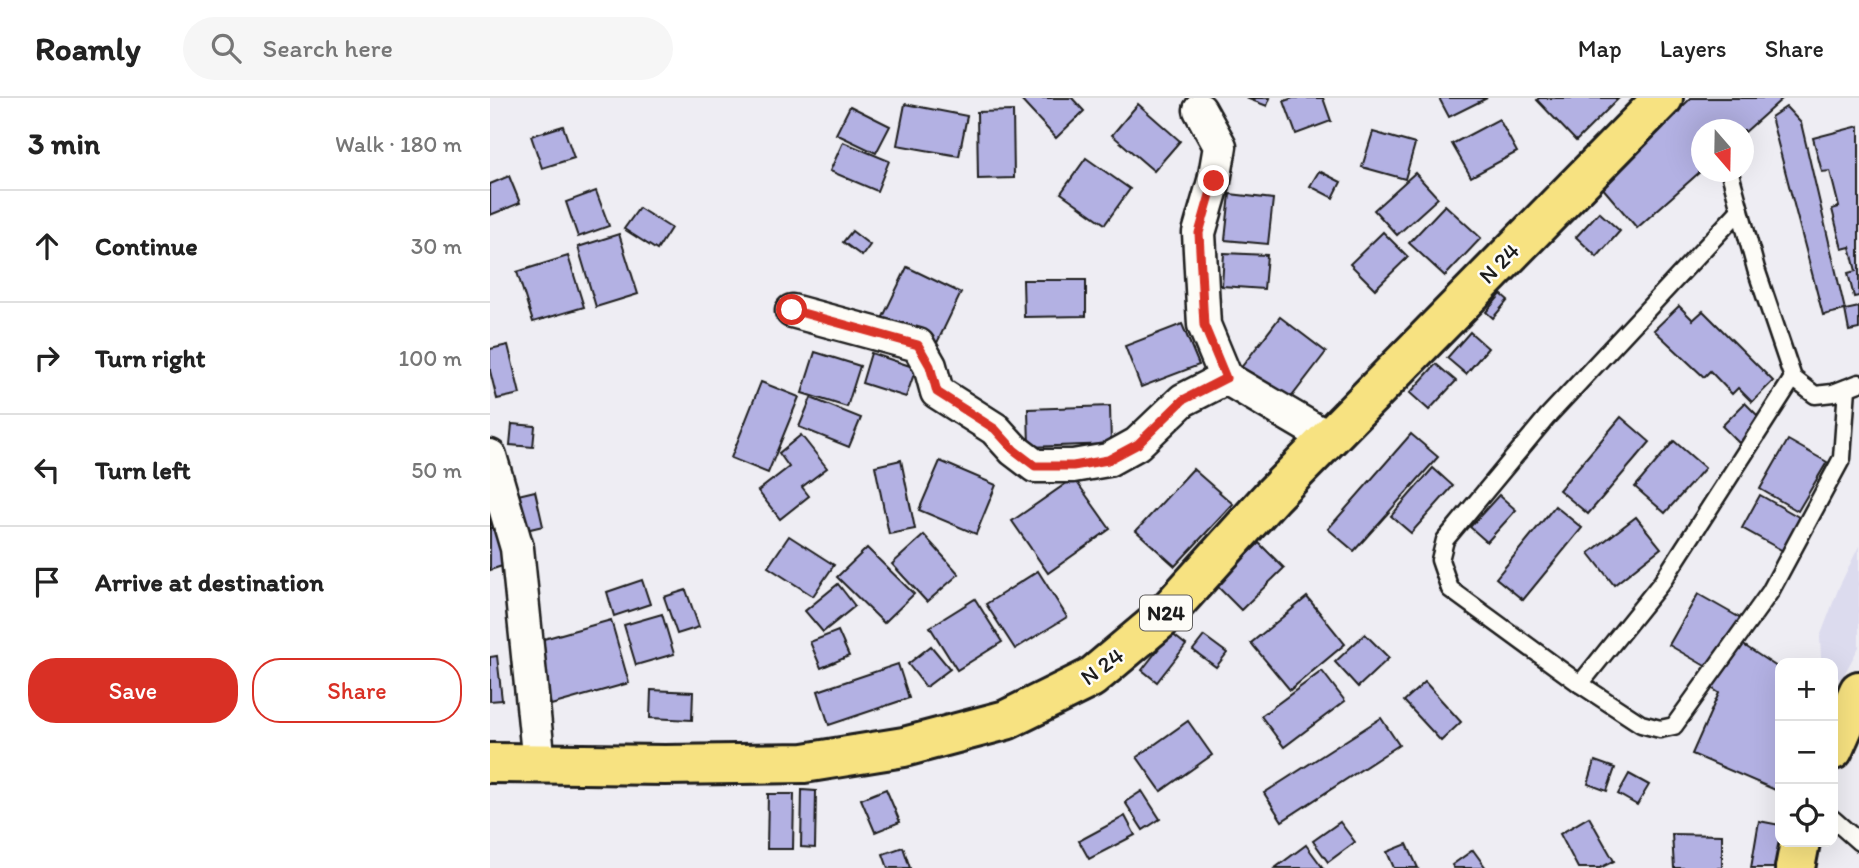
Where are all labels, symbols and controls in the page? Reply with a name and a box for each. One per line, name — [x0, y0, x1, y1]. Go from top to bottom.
search box — [183, 17, 673, 80]
text: Roamly — [35, 29, 141, 68]
icon: search — [207, 29, 245, 67]
text: Search here — [263, 32, 393, 64]
text: Map — [1578, 34, 1622, 63]
text: Layers — [1660, 34, 1727, 63]
text: Share — [1765, 34, 1824, 63]
north arrow — [1691, 119, 1754, 182]
text: 3 min — [28, 125, 100, 162]
text: Walk · 180 m — [335, 130, 462, 158]
route end — [1198, 165, 1229, 196]
icon: ahead — [28, 227, 66, 265]
text: Continue — [95, 230, 198, 262]
text: 30 m — [411, 232, 462, 260]
street label: N 24 — [1473, 236, 1526, 289]
route start — [776, 294, 807, 325]
icon: right — [28, 339, 66, 377]
text: Turn right — [95, 342, 206, 374]
text: 100 m — [398, 344, 462, 372]
icon: left — [28, 451, 66, 489]
text: Turn left — [95, 454, 191, 486]
text: 50 m — [411, 456, 462, 484]
icon: arrive — [28, 563, 66, 601]
text: Arrive at destination — [95, 566, 324, 598]
road number: N24 — [1140, 596, 1192, 630]
street label: N 24 — [1075, 641, 1129, 691]
button: Save — [28, 658, 238, 723]
button: Share — [252, 658, 462, 723]
map controls — [1775, 658, 1838, 847]
button: + — [1775, 658, 1838, 721]
button: − — [1775, 721, 1838, 784]
button: locate — [1775, 784, 1838, 847]

